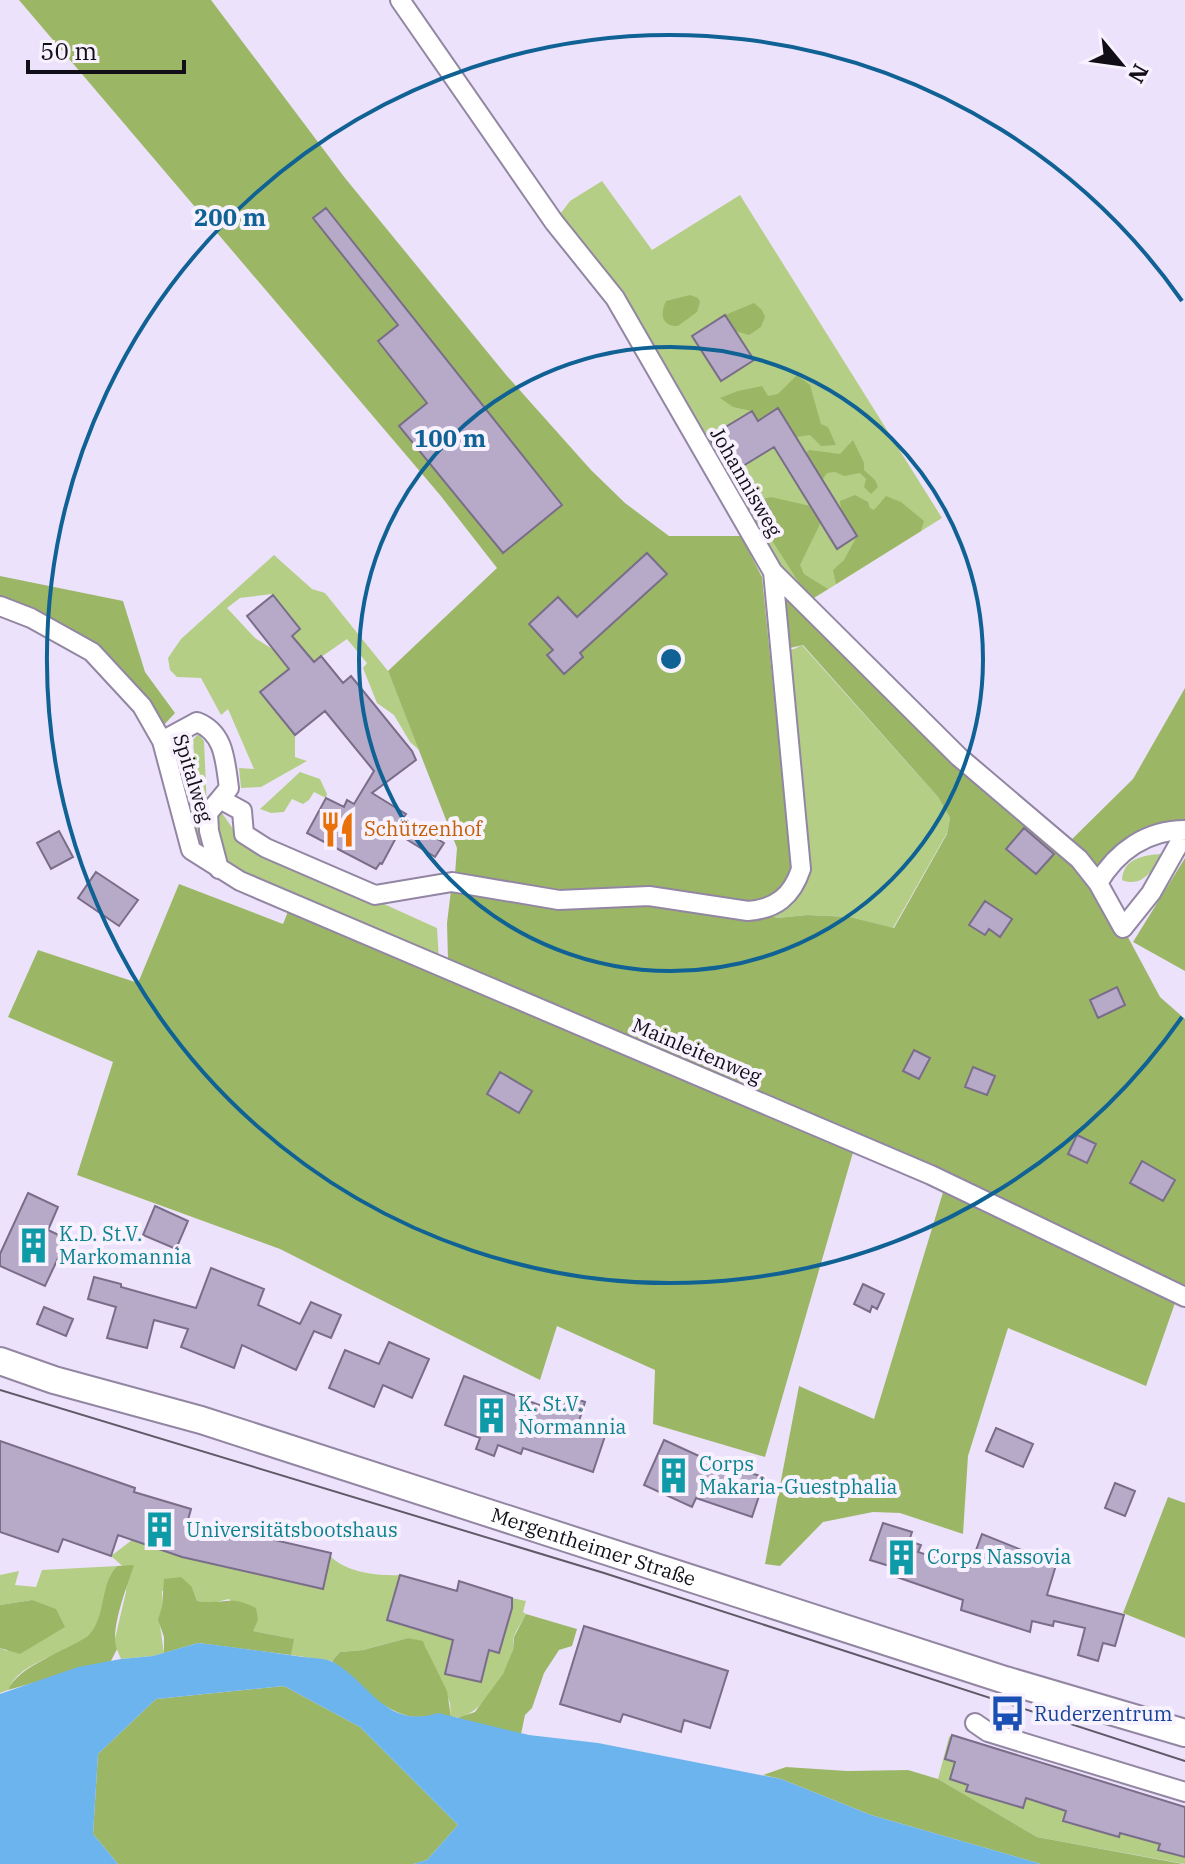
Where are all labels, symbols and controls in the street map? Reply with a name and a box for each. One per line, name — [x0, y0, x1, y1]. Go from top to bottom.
scale bar — [28, 24, 184, 74]
north arrow — [1081, 24, 1161, 104]
text: 50 m — [40, 35, 97, 67]
text: N — [1122, 59, 1156, 89]
text: 200 m — [194, 201, 266, 233]
text: 100 m — [414, 422, 486, 454]
street label: Johannisweg — [704, 422, 789, 541]
centre of rings — [657, 645, 685, 673]
street label: Spitalweg — [167, 730, 220, 826]
restaurant icon: Schützenhof — [319, 810, 357, 848]
place label: Schützenhof — [364, 815, 483, 842]
street label: Mainleitenweg — [628, 1011, 766, 1090]
place label: K.D. St.V. Markomannia — [59, 1220, 192, 1270]
building icon: K.D. St.V. Markomannia — [14, 1227, 52, 1265]
place label: K. St.V. Normannia — [518, 1390, 626, 1440]
building icon: K. St.V. Normannia — [473, 1396, 511, 1434]
place label: Corps Makaria-Guestphalia — [699, 1450, 897, 1500]
building icon: Corps Makaria-Guestphalia — [654, 1457, 692, 1495]
street label: Mergentheimer Straße — [488, 1501, 699, 1592]
building icon: Universitätsbootshaus — [141, 1511, 179, 1549]
place label: Universitätsbootshaus — [186, 1516, 398, 1543]
building icon: Corps Nassovia — [882, 1538, 920, 1576]
place label: Corps Nassovia — [927, 1543, 1071, 1570]
bus stop icon: Ruderzentrum — [989, 1695, 1027, 1733]
place label: Ruderzentrum — [1034, 1700, 1173, 1727]

